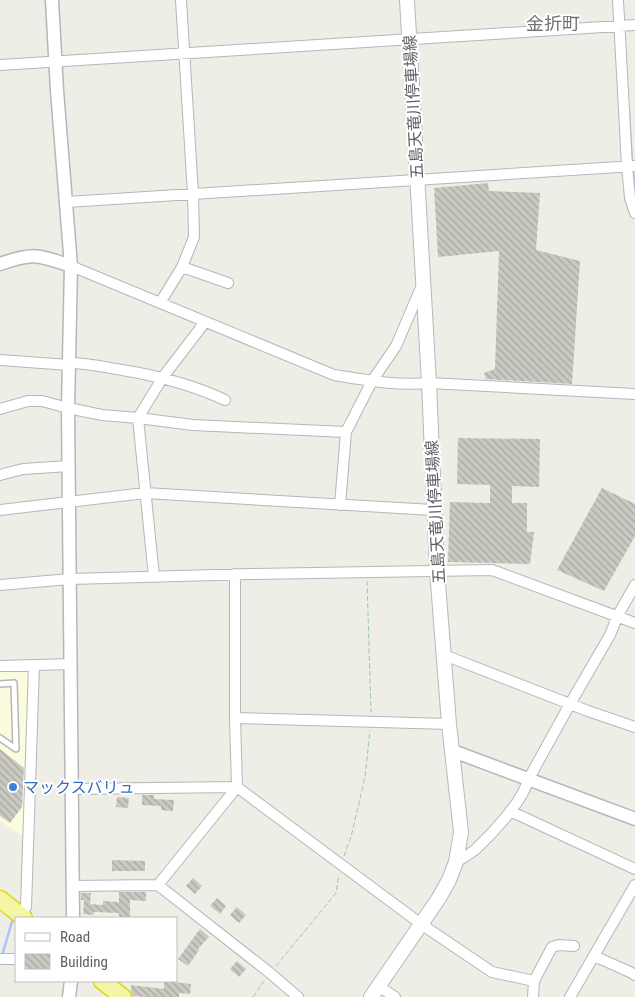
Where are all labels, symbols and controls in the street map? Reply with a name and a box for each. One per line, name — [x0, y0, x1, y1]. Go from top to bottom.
district label: 金折町 — [526, 13, 580, 34]
street label: 五島天竜川停車場線 — [400, 35, 427, 179]
street label: 五島天竜川停車場線 — [422, 440, 449, 584]
place label: マックスバリュ — [23, 778, 135, 797]
marker: マックスバリュ — [7, 781, 19, 793]
legend — [15, 917, 178, 982]
text: Road — [60, 928, 90, 946]
text: Building — [60, 953, 108, 971]

